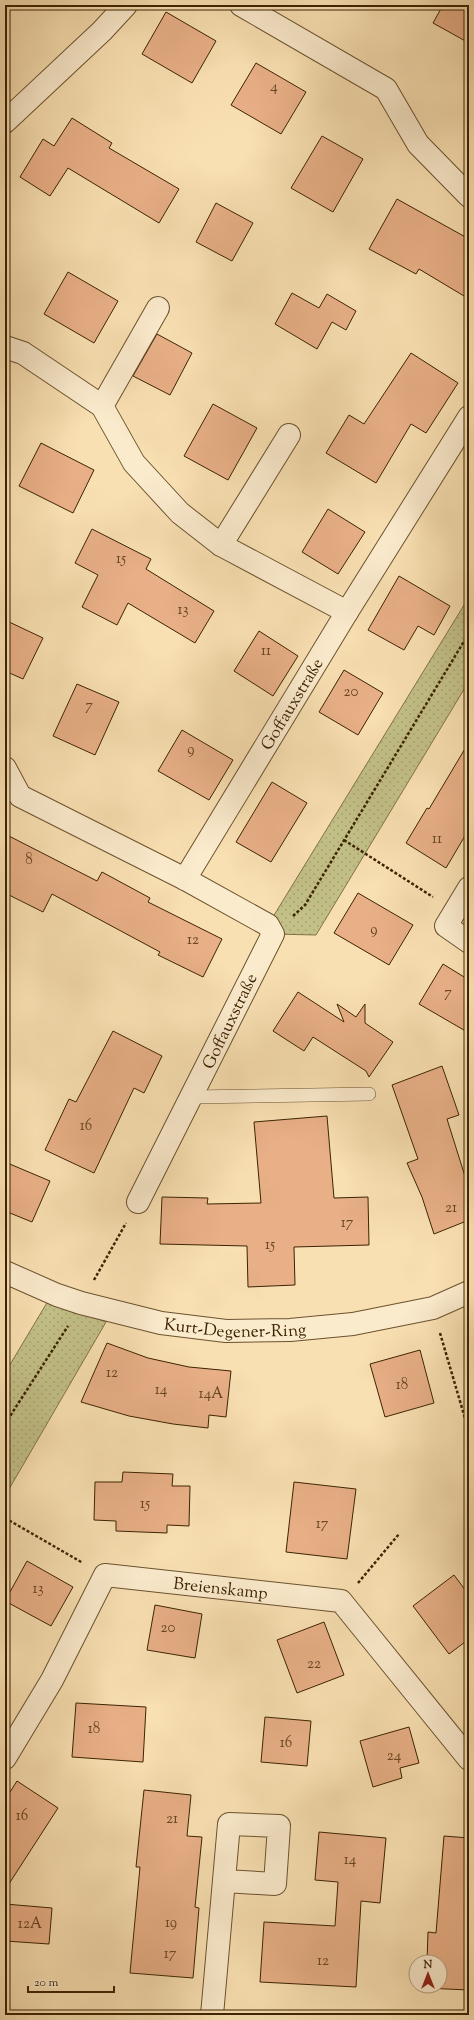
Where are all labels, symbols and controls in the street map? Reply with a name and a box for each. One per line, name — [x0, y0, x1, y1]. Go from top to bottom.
house number: 4 — [270, 77, 278, 98]
house number: 15 — [116, 549, 126, 570]
house number: 13 — [177, 600, 189, 621]
house number: 11 — [261, 641, 271, 662]
street label: Goffauxstraße — [256, 654, 330, 755]
house number: 20 — [344, 682, 359, 703]
house number: 7 — [85, 696, 93, 717]
house number: 9 — [187, 740, 195, 761]
house number: 11 — [432, 829, 442, 850]
house number: 8 — [25, 850, 33, 871]
house number: 9 — [370, 920, 378, 941]
house number: 12 — [187, 930, 199, 951]
street label: Goffauxstraße — [197, 970, 264, 1074]
house number: 7 — [444, 983, 452, 1004]
house number: 16 — [80, 1116, 92, 1137]
house number: 21 — [445, 1198, 457, 1219]
house number: 17 — [341, 1213, 354, 1234]
house number: 15 — [265, 1235, 275, 1256]
street label: Kurt-Degener-Ring — [162, 1313, 307, 1345]
house number: 12 — [106, 1363, 118, 1384]
house number: 18 — [396, 1375, 408, 1396]
house number: 14 — [155, 1380, 168, 1401]
house number: 14A — [199, 1384, 223, 1405]
house number: 15 — [140, 1494, 150, 1515]
house number: 17 — [316, 1514, 329, 1535]
street label: Breienskamp — [172, 1573, 269, 1607]
house number: 13 — [32, 1579, 44, 1600]
house number: 20 — [161, 1618, 176, 1639]
house number: 22 — [307, 1654, 321, 1675]
house number: 18 — [88, 1719, 100, 1740]
house number: 16 — [280, 1733, 292, 1754]
house number: 24 — [387, 1746, 402, 1767]
house number: 16 — [16, 1806, 28, 1827]
house number: 21 — [166, 1809, 178, 1830]
house number: 14 — [344, 1850, 357, 1871]
house number: 19 — [165, 1913, 177, 1934]
house number: 12A — [18, 1914, 42, 1935]
house number: 17 — [164, 1944, 177, 1965]
house number: 12 — [317, 1951, 329, 1972]
north arrow — [408, 1954, 448, 1994]
text: N — [423, 1957, 433, 1973]
scale bar — [28, 1968, 114, 1994]
text: 20 m — [34, 1974, 59, 1992]

